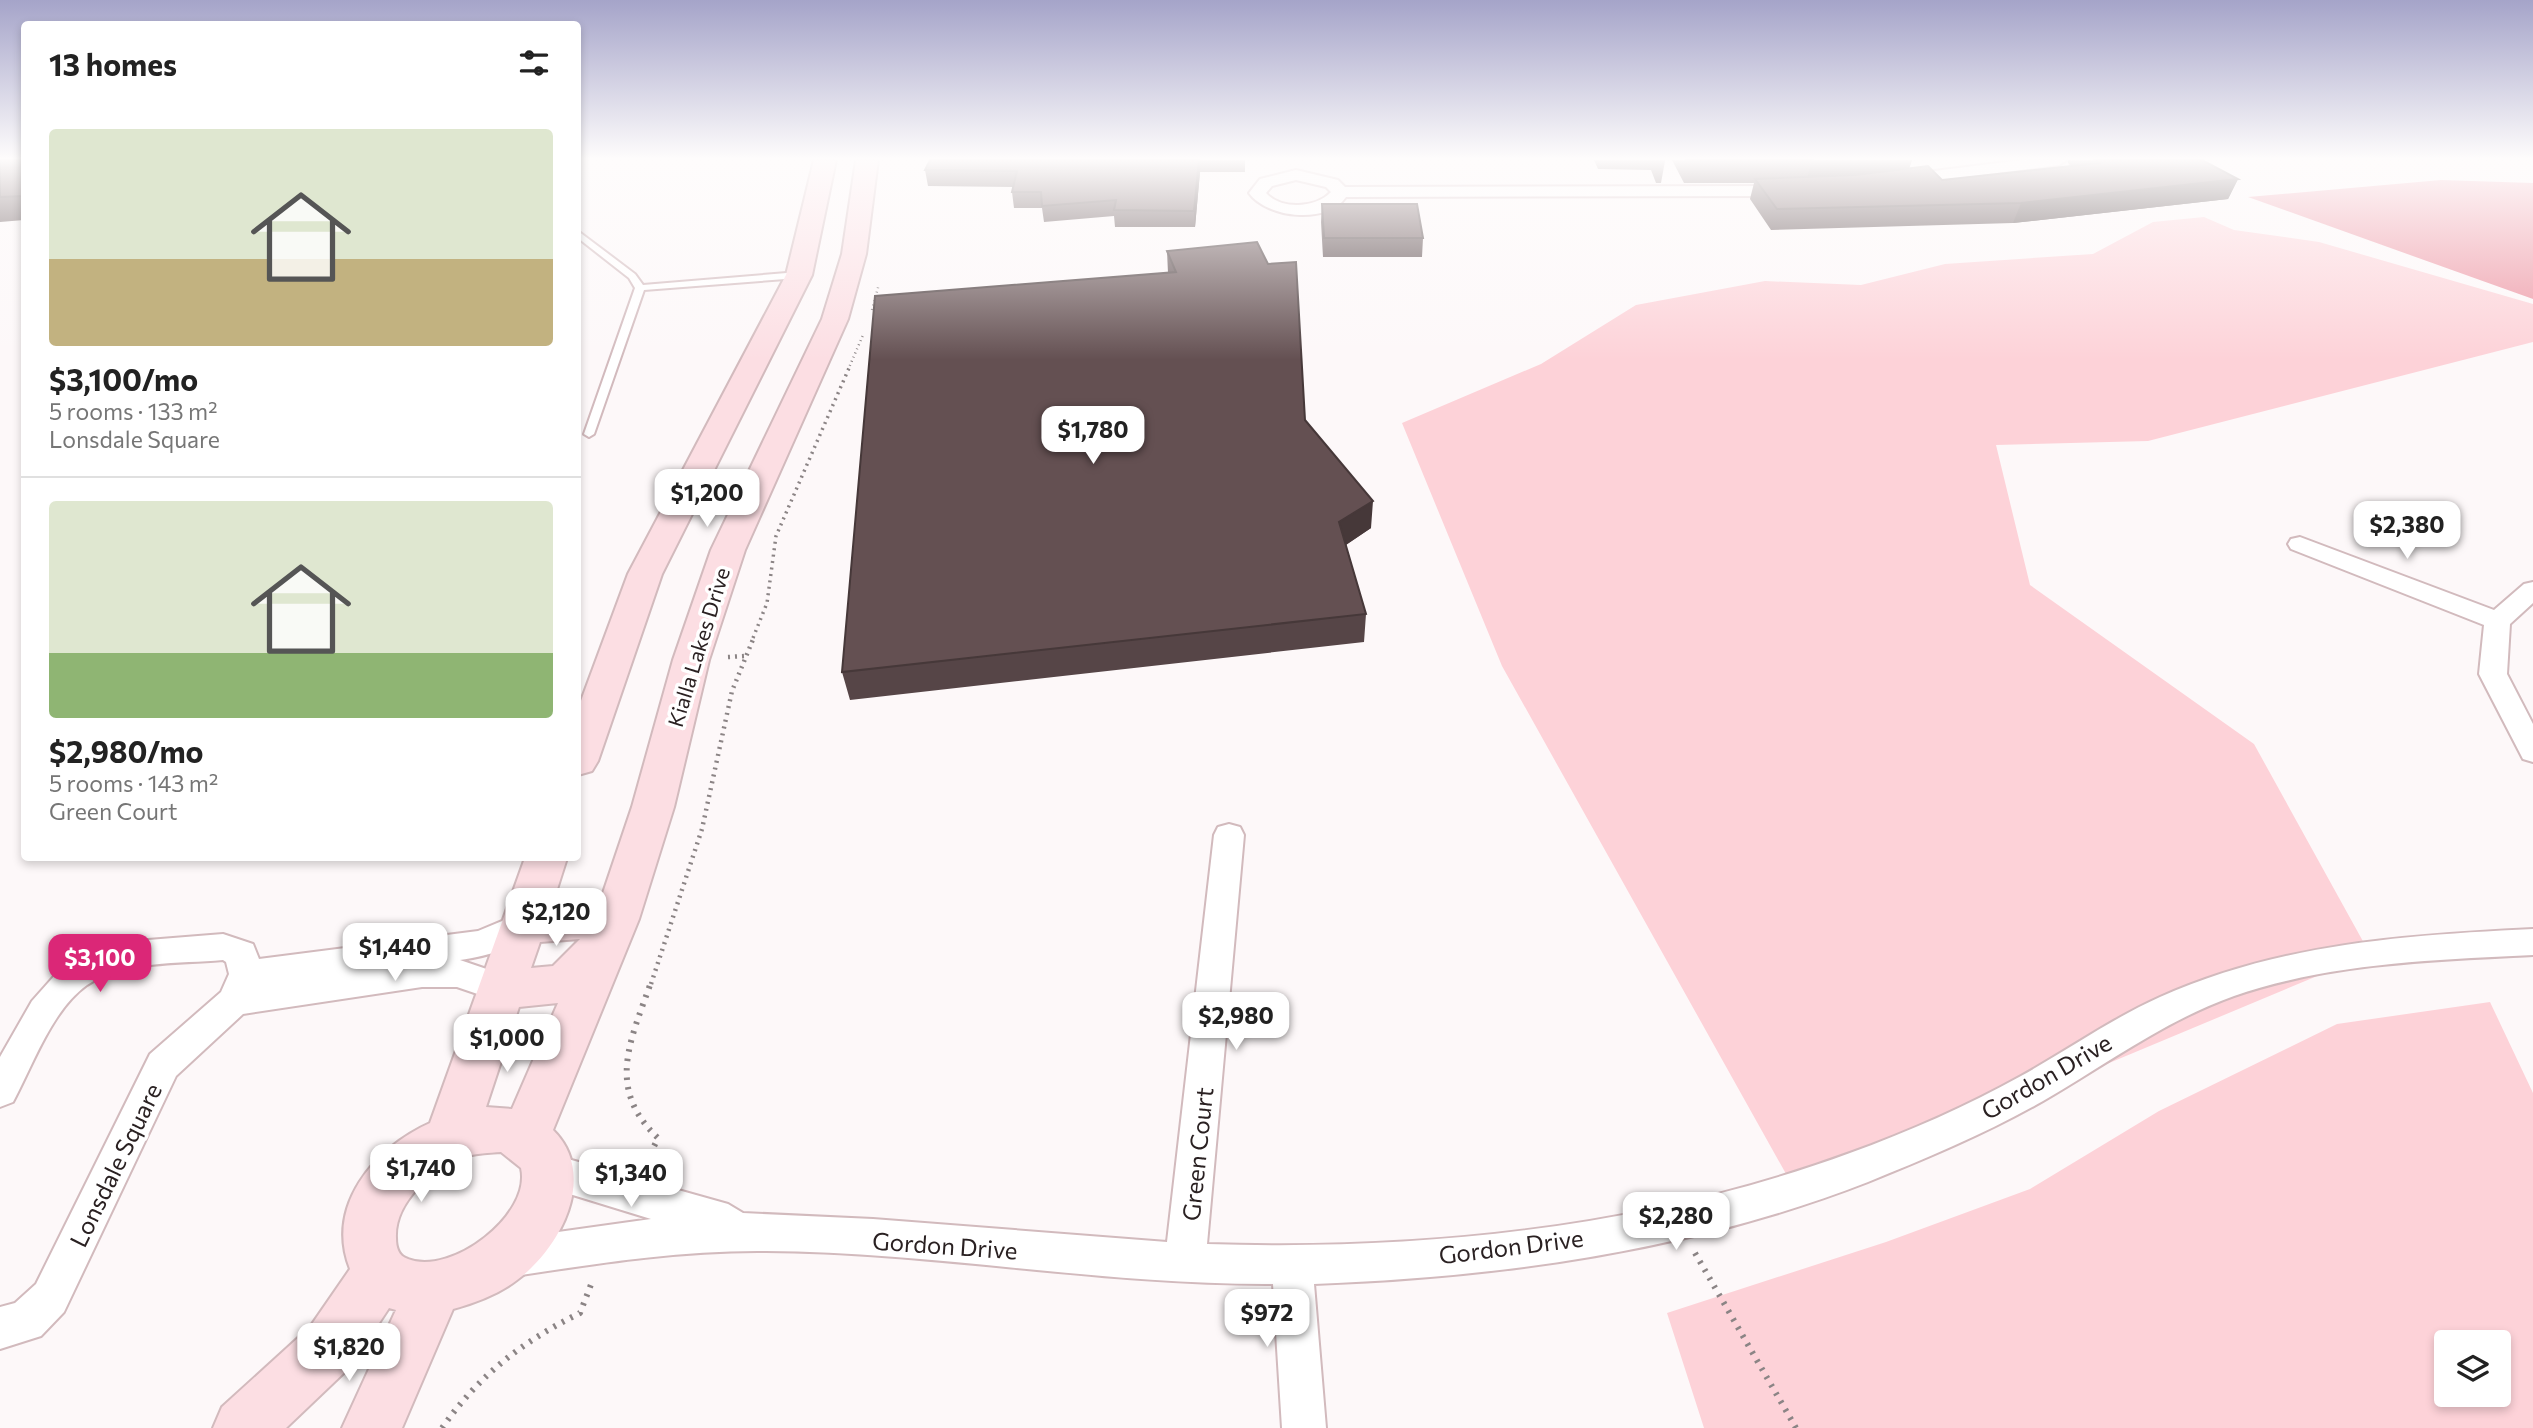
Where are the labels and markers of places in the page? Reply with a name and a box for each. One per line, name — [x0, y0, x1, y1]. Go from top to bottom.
pin: $1,780 — [1036, 406, 1150, 466]
pin: $1,200 — [650, 470, 764, 529]
pin: $2,380 — [2350, 502, 2464, 561]
pin: $2,120 — [499, 888, 613, 948]
pin: $1,440 — [338, 923, 452, 983]
pin: $3,100 — [43, 934, 157, 994]
pin: $2,980 — [1179, 992, 1293, 1052]
pin: $1,000 — [450, 1014, 564, 1074]
pin: $1,740 — [364, 1144, 478, 1204]
pin: $1,340 — [574, 1150, 688, 1209]
pin: $2,280 — [1619, 1192, 1733, 1252]
pin: $972 — [1226, 1290, 1308, 1349]
pin: $1,820 — [292, 1324, 406, 1383]

